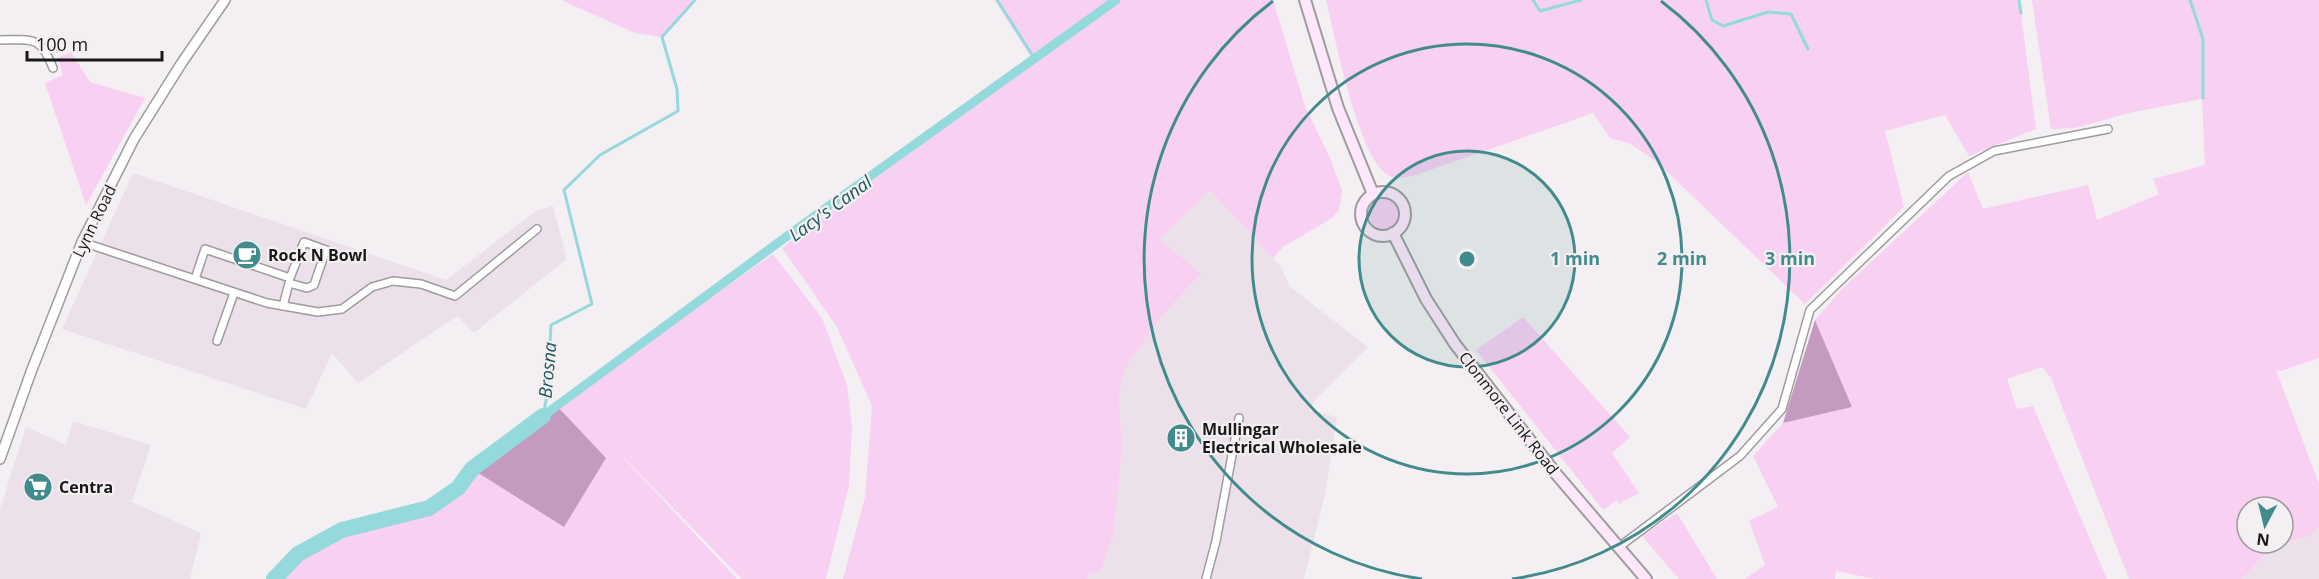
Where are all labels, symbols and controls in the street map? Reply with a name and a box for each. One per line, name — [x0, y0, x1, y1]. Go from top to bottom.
scale bar — [27, 24, 162, 62]
text: 100 m — [36, 32, 88, 56]
water label: Lacy's Canal — [784, 169, 877, 246]
street label: Lynn Road — [67, 181, 121, 261]
cafe icon: Rock N Bowl — [231, 239, 263, 271]
place label: Rock N Bowl — [268, 244, 367, 266]
text: 1 min — [1550, 246, 1600, 270]
text: 2 min — [1657, 246, 1707, 270]
text: 3 min — [1765, 246, 1815, 270]
centre of rings — [1457, 249, 1477, 269]
water label: Brosna — [533, 341, 561, 399]
street label: Clonmore Link Road — [1454, 347, 1564, 479]
place label: Mullingar Electrical Wholesale — [1202, 418, 1362, 458]
building icon: Mullingar Electrical Wholesale — [1165, 422, 1197, 454]
supermarket icon: Centra — [22, 471, 54, 503]
place label: Centra — [59, 476, 113, 498]
north arrow — [2235, 495, 2295, 555]
text: N — [2255, 528, 2271, 552]

